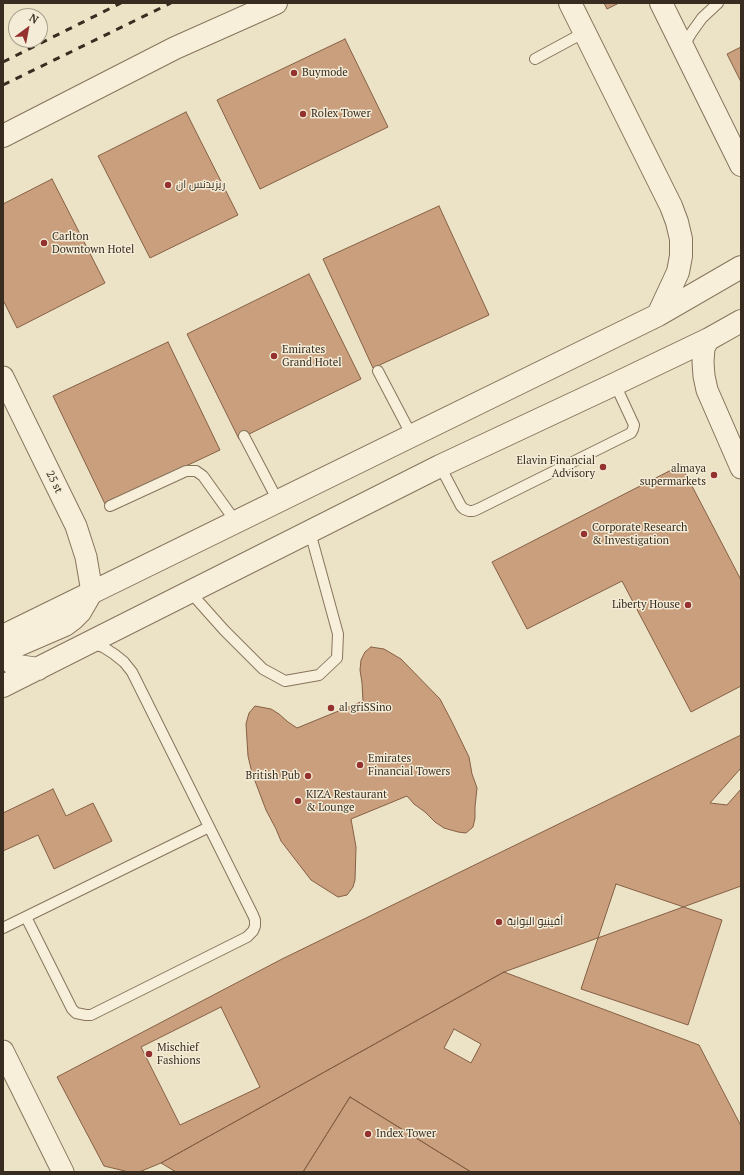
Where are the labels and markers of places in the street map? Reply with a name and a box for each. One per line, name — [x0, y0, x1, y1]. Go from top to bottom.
place label: Buymode — [302, 66, 348, 80]
marker: Buymode — [289, 68, 299, 78]
place label: Rolex Tower — [311, 107, 371, 121]
marker: Rolex Tower — [298, 109, 308, 119]
place label: ريزيدنس ان — [176, 178, 225, 192]
marker: ريزيدنس ان — [163, 180, 173, 190]
place label: Carlton Downtown Hotel — [52, 230, 134, 256]
marker: Carlton Downtown Hotel — [39, 238, 49, 248]
place label: Emirates Grand Hotel — [282, 343, 342, 369]
marker: Emirates Grand Hotel — [269, 351, 279, 361]
place label: Elavin Financial Advisory — [516, 454, 595, 480]
marker: Elavin Financial Advisory — [598, 462, 608, 472]
place label: almaya supermarkets — [640, 462, 706, 488]
marker: almaya supermarkets — [709, 470, 719, 480]
place label: Corporate Research & Investigation — [592, 521, 687, 547]
marker: Corporate Research & Investigation — [579, 529, 589, 539]
place label: Liberty House — [612, 598, 680, 612]
marker: Liberty House — [683, 600, 693, 610]
place label: al griSSino — [339, 701, 392, 715]
marker: al griSSino — [326, 703, 336, 713]
place label: Emirates Financial Towers — [368, 752, 450, 778]
marker: Emirates Financial Towers — [355, 760, 365, 770]
place label: British Pub — [246, 769, 300, 783]
marker: British Pub — [303, 771, 313, 781]
place label: KIZA Restaurant & Lounge — [306, 788, 387, 814]
marker: KIZA Restaurant & Lounge — [293, 796, 303, 806]
place label: أفينيو البوابة — [507, 915, 563, 929]
marker: أفينيو البوابة — [494, 917, 504, 927]
place label: Mischief Fashions — [157, 1041, 200, 1067]
marker: Mischief Fashions — [144, 1049, 154, 1059]
place label: Index Tower — [376, 1127, 436, 1141]
marker: Index Tower — [363, 1129, 373, 1139]

